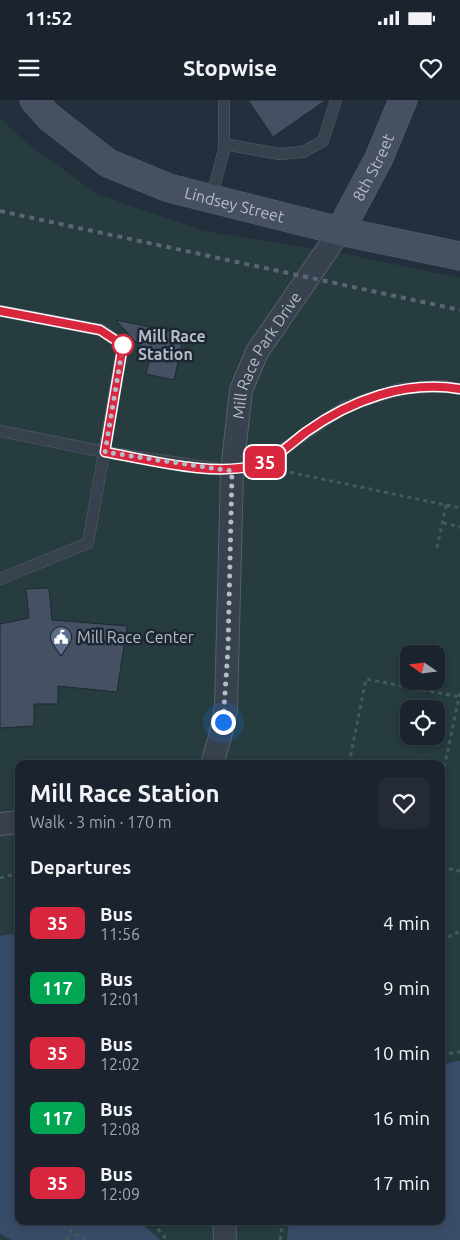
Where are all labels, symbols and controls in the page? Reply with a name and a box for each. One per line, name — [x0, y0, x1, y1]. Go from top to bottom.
text: 11:52 — [25, 7, 73, 29]
icon: menu — [15, 54, 43, 82]
icon: heart — [417, 54, 445, 82]
text: Stopwise — [183, 55, 277, 80]
street label: 8th Street — [349, 130, 397, 204]
street label: Lindsey Street — [183, 183, 287, 226]
street label: Mill Race Park Drive — [229, 288, 305, 420]
place label: Mill Race Station — [138, 327, 206, 363]
marker: Mill Race Station — [112, 334, 134, 356]
line badge: 35 — [242, 446, 288, 478]
text: 35 — [255, 452, 275, 472]
public building icon: Mill Race Center — [49, 625, 73, 656]
place label: Mill Race Center — [77, 628, 194, 646]
north arrow — [400, 645, 445, 690]
map controls — [400, 645, 445, 745]
button: locate — [400, 700, 445, 745]
your location — [211, 710, 236, 735]
button: heart — [378, 777, 430, 829]
text: Mill Race Station — [30, 780, 220, 807]
text: Walk · 3 min · 170 m — [30, 813, 172, 831]
text: Departures — [30, 856, 131, 878]
text: Bus — [100, 903, 133, 925]
text: 4 min — [383, 912, 430, 934]
text: 35 — [47, 913, 68, 933]
text: 11:56 — [100, 925, 140, 943]
text: Bus — [100, 968, 133, 990]
text: 9 min — [383, 977, 430, 999]
text: 117 — [42, 978, 73, 998]
text: 12:01 — [100, 990, 140, 1008]
text: Bus — [100, 1033, 133, 1055]
text: 10 min — [372, 1042, 430, 1064]
text: 35 — [47, 1043, 68, 1063]
text: 12:02 — [100, 1055, 140, 1073]
text: Bus — [100, 1098, 133, 1120]
text: 16 min — [372, 1107, 430, 1129]
text: 117 — [42, 1108, 73, 1128]
text: 12:08 — [100, 1120, 140, 1138]
text: Bus — [100, 1163, 133, 1185]
text: 17 min — [372, 1172, 430, 1194]
text: 35 — [47, 1173, 68, 1193]
text: 12:09 — [100, 1185, 140, 1203]

